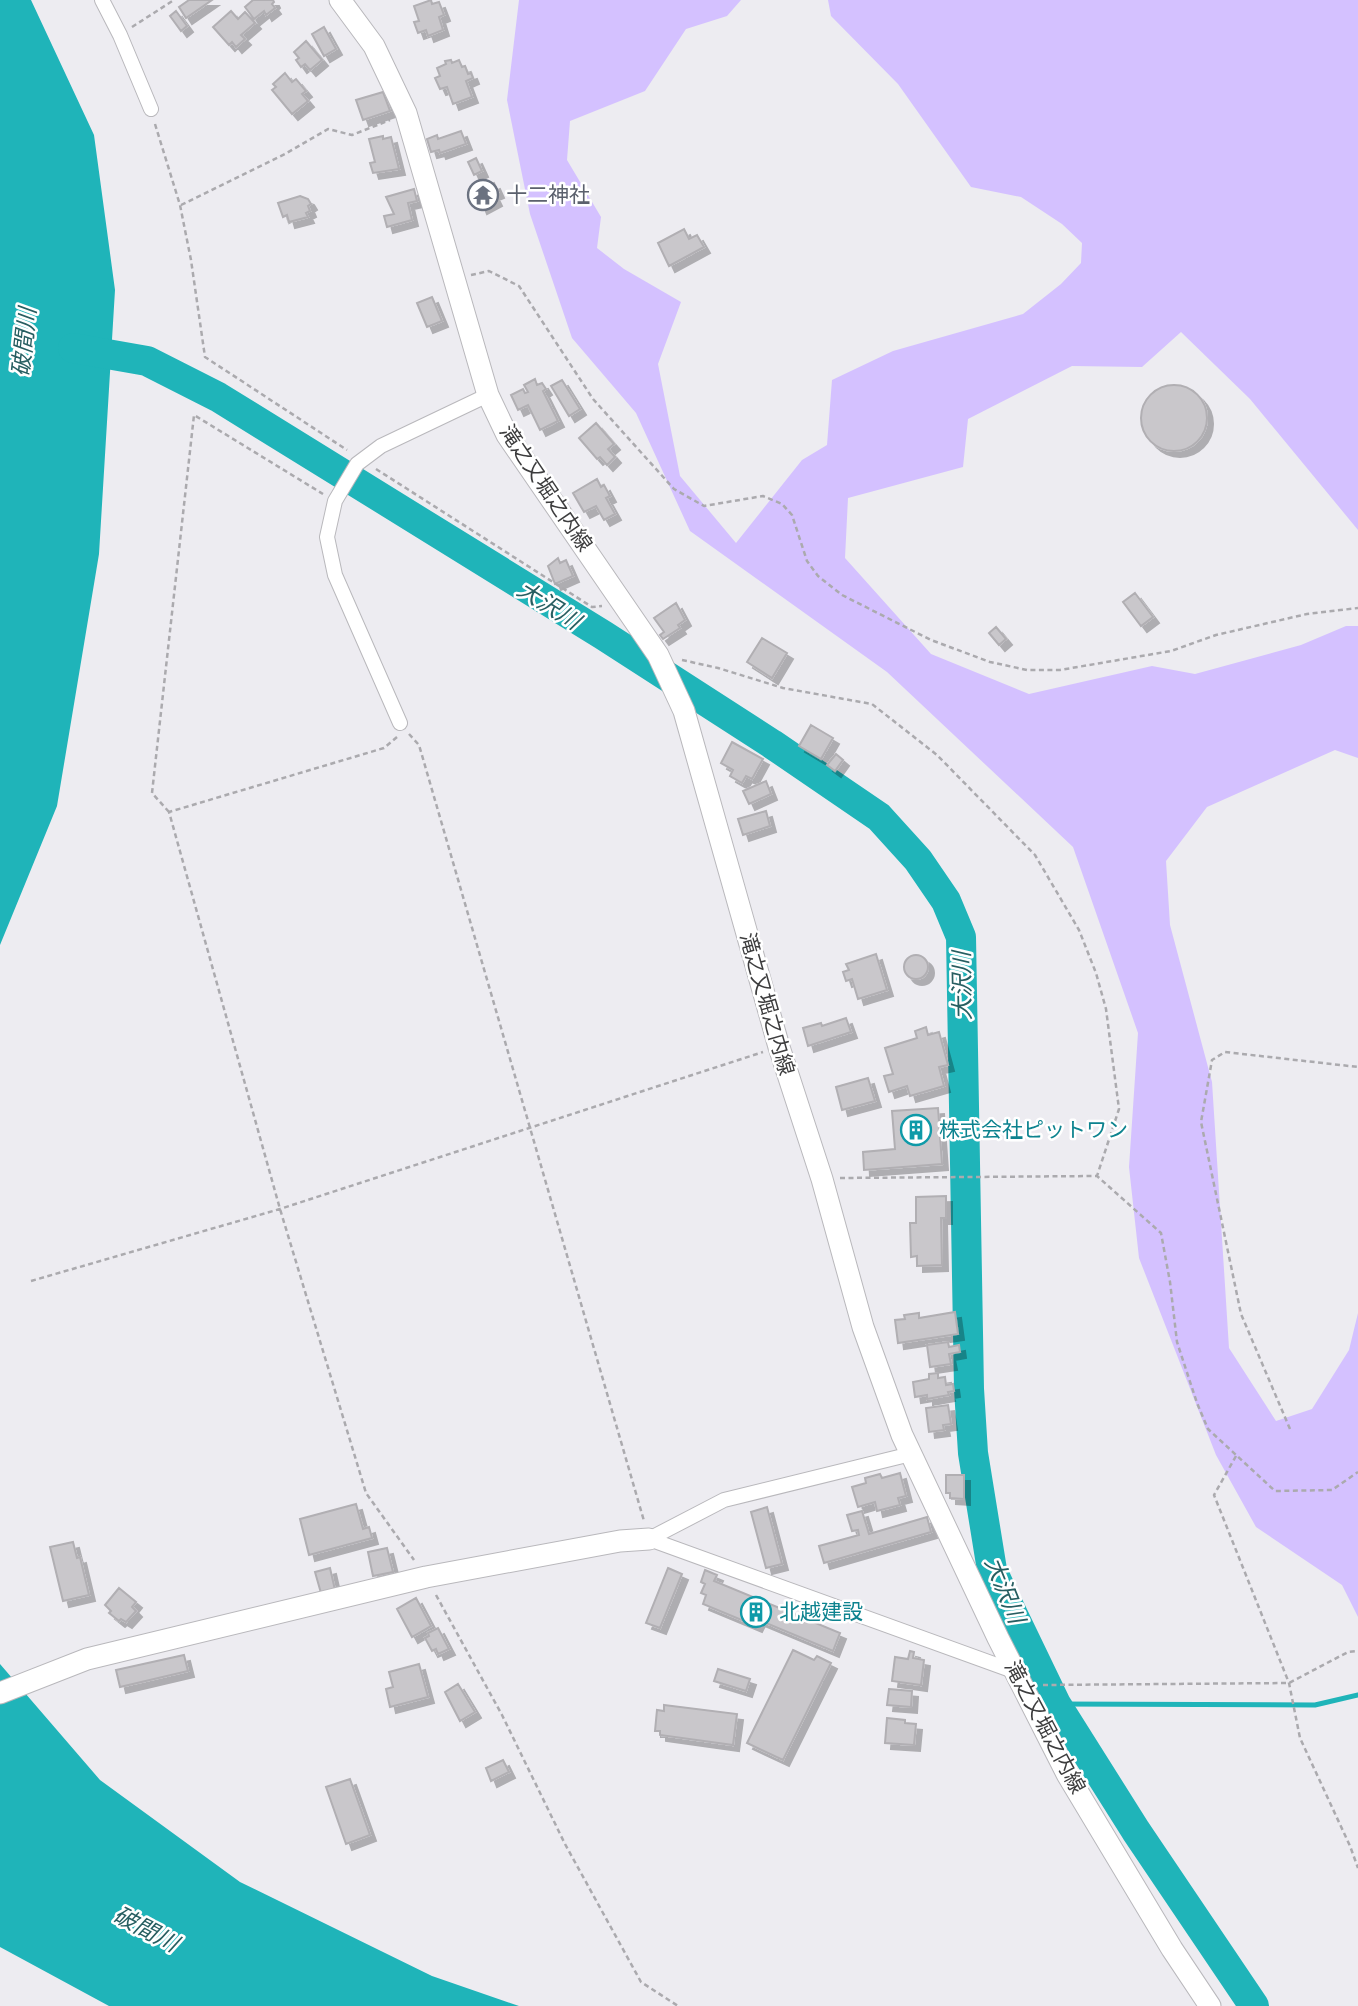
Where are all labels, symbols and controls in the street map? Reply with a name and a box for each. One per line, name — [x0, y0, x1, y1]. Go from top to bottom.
temple icon: 十二神社 — [466, 178, 500, 212]
place label: 十二神社 — [506, 183, 590, 208]
water label: 破間川 — [7, 303, 43, 378]
street label: 滝之又堀之内線 — [494, 420, 597, 556]
water label: 大沢川 — [512, 576, 588, 638]
street label: 滝之又堀之内線 — [734, 930, 799, 1078]
water label: 大沢川 — [948, 948, 978, 1021]
building icon: 株式会社ピットワン — [899, 1113, 933, 1147]
place label: 株式会社ピットワン — [939, 1118, 1128, 1143]
water label: 大沢川 — [978, 1553, 1031, 1630]
building icon: 北越建設 — [739, 1595, 773, 1629]
place label: 北越建設 — [779, 1600, 863, 1625]
street label: 滝之又堀之内線 — [999, 1656, 1090, 1798]
water label: 破間川 — [108, 1901, 185, 1960]

